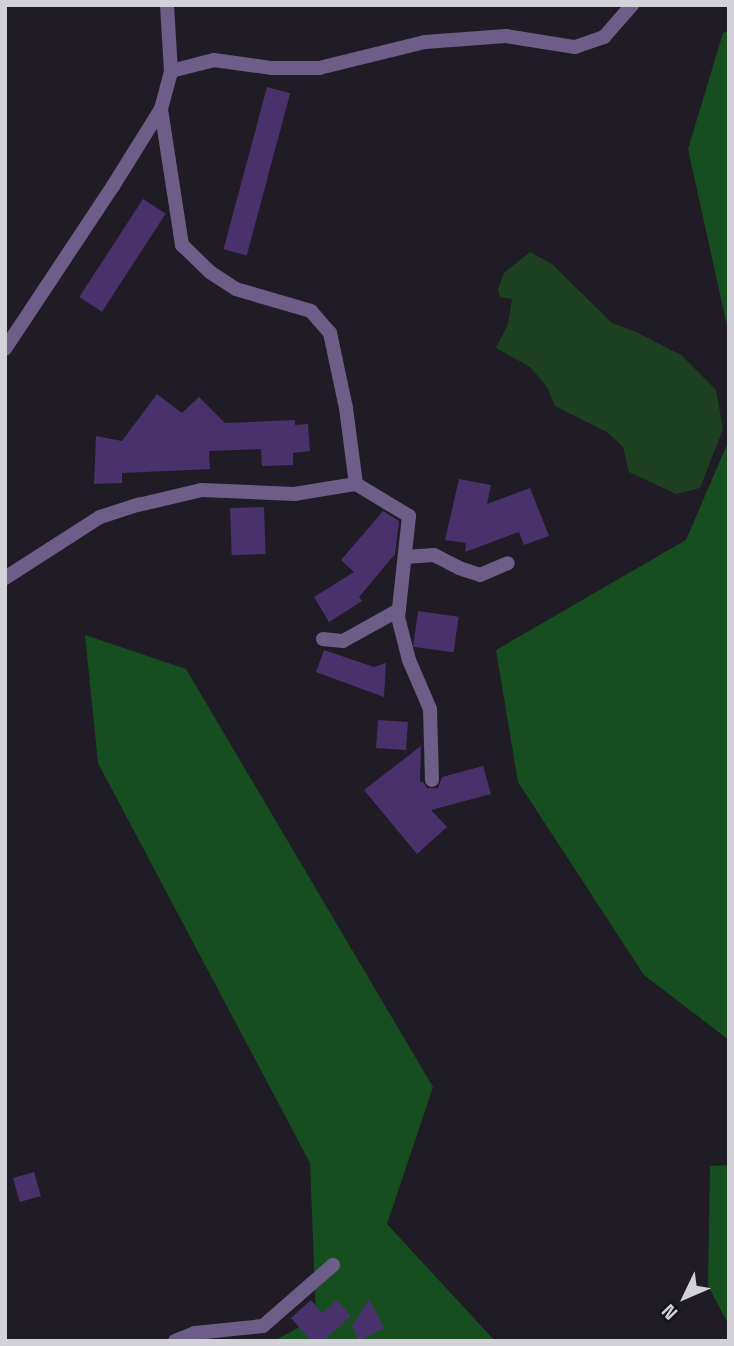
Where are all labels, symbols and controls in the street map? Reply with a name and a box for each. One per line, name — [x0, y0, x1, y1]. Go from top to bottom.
north arrow — [650, 1262, 720, 1332]
text: N — [656, 1299, 683, 1325]

